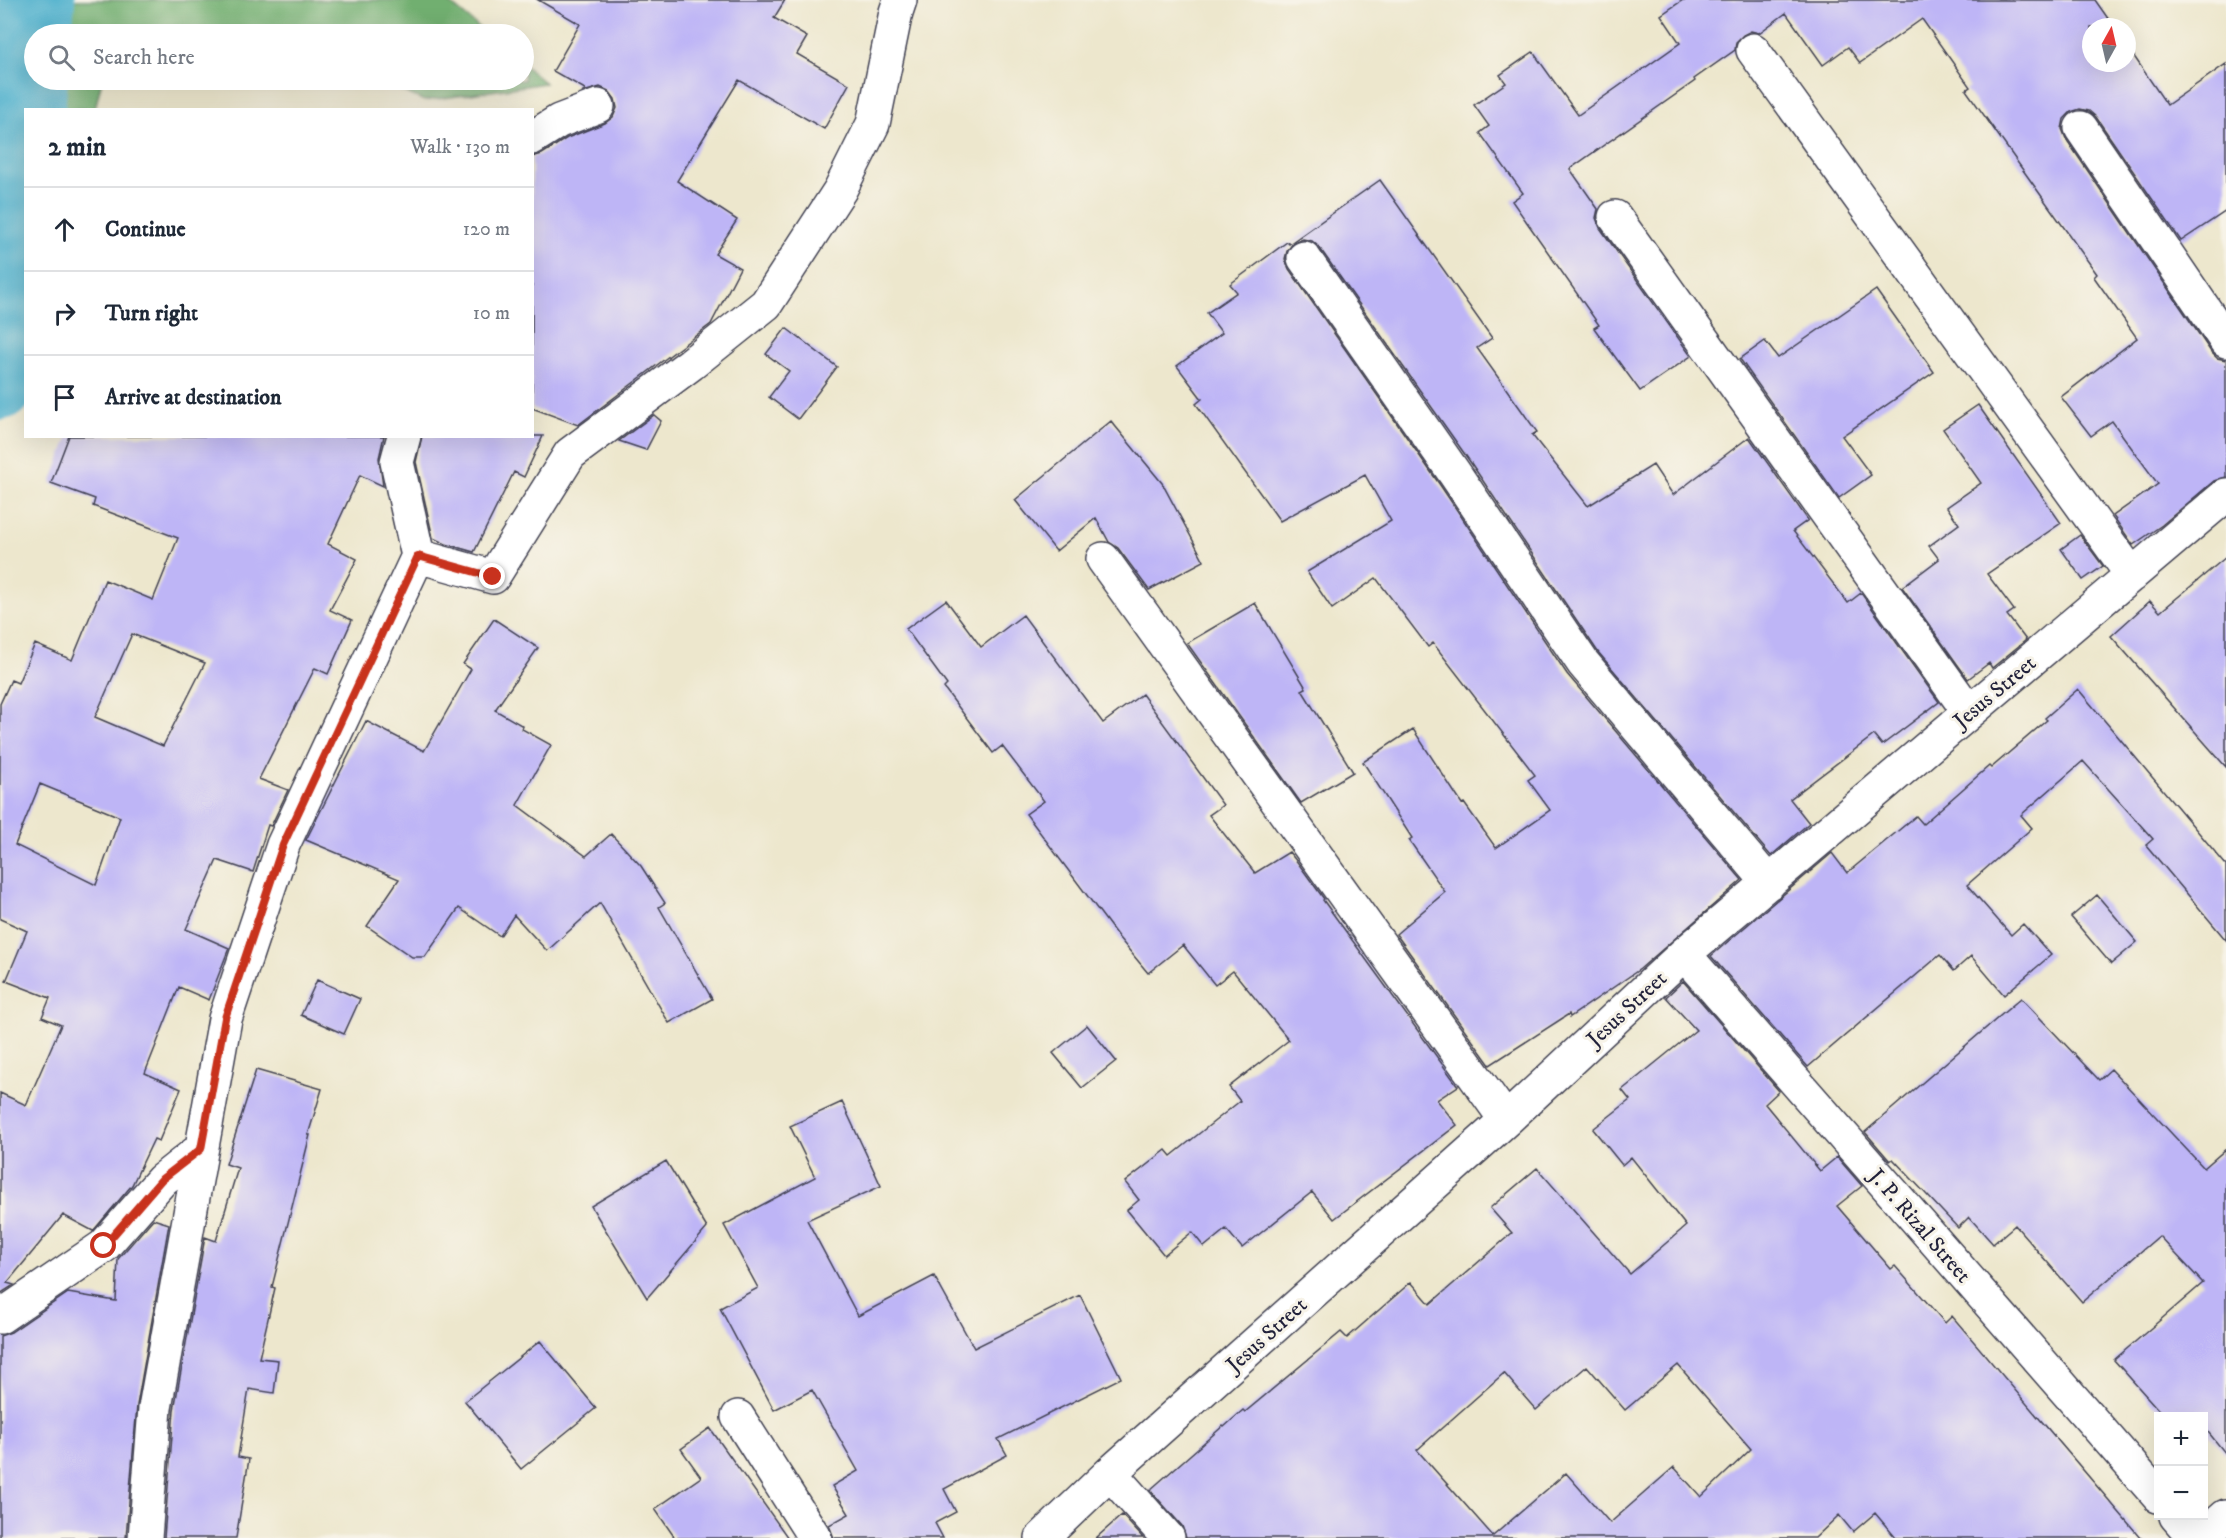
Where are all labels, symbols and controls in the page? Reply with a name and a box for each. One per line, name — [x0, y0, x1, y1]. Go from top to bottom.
north arrow — [2082, 18, 2136, 72]
search box — [24, 24, 534, 90]
icon: search — [45, 41, 78, 74]
text: Search here — [93, 44, 195, 71]
text: 2 min — [48, 131, 106, 164]
text: Walk · 130 m — [410, 135, 510, 160]
icon: ahead — [48, 213, 81, 246]
text: Continue — [105, 216, 186, 243]
text: 120 m — [463, 217, 510, 242]
icon: right — [48, 297, 81, 330]
text: Turn right — [105, 300, 198, 327]
text: 10 m — [473, 301, 510, 326]
icon: arrive — [48, 381, 81, 414]
text: Arrive at destination — [105, 384, 282, 411]
route end — [479, 563, 505, 589]
street label: Jesus Street — [1947, 650, 2042, 736]
street label: Jesus Street — [1580, 965, 1673, 1054]
street label: J. P. Rizal Street — [1862, 1162, 1977, 1289]
route start — [90, 1232, 116, 1258]
street label: Jesus Street — [1219, 1292, 1313, 1380]
map controls — [2154, 1412, 2208, 1520]
button: + — [2154, 1412, 2208, 1466]
button: − — [2154, 1466, 2208, 1520]

